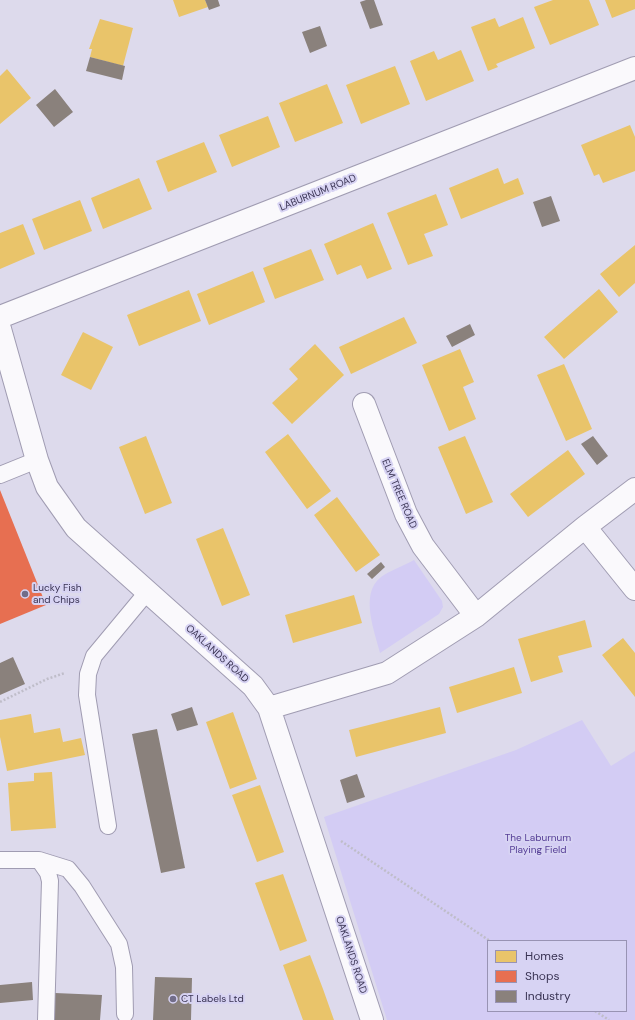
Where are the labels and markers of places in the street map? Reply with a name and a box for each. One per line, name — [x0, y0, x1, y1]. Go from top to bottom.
place label: Lucky Fish and Chips — [33, 582, 81, 606]
marker: Lucky Fish and Chips — [20, 589, 30, 599]
place label: CT Labels Ltd — [181, 993, 244, 1005]
marker: CT Labels Ltd — [168, 994, 178, 1004]

